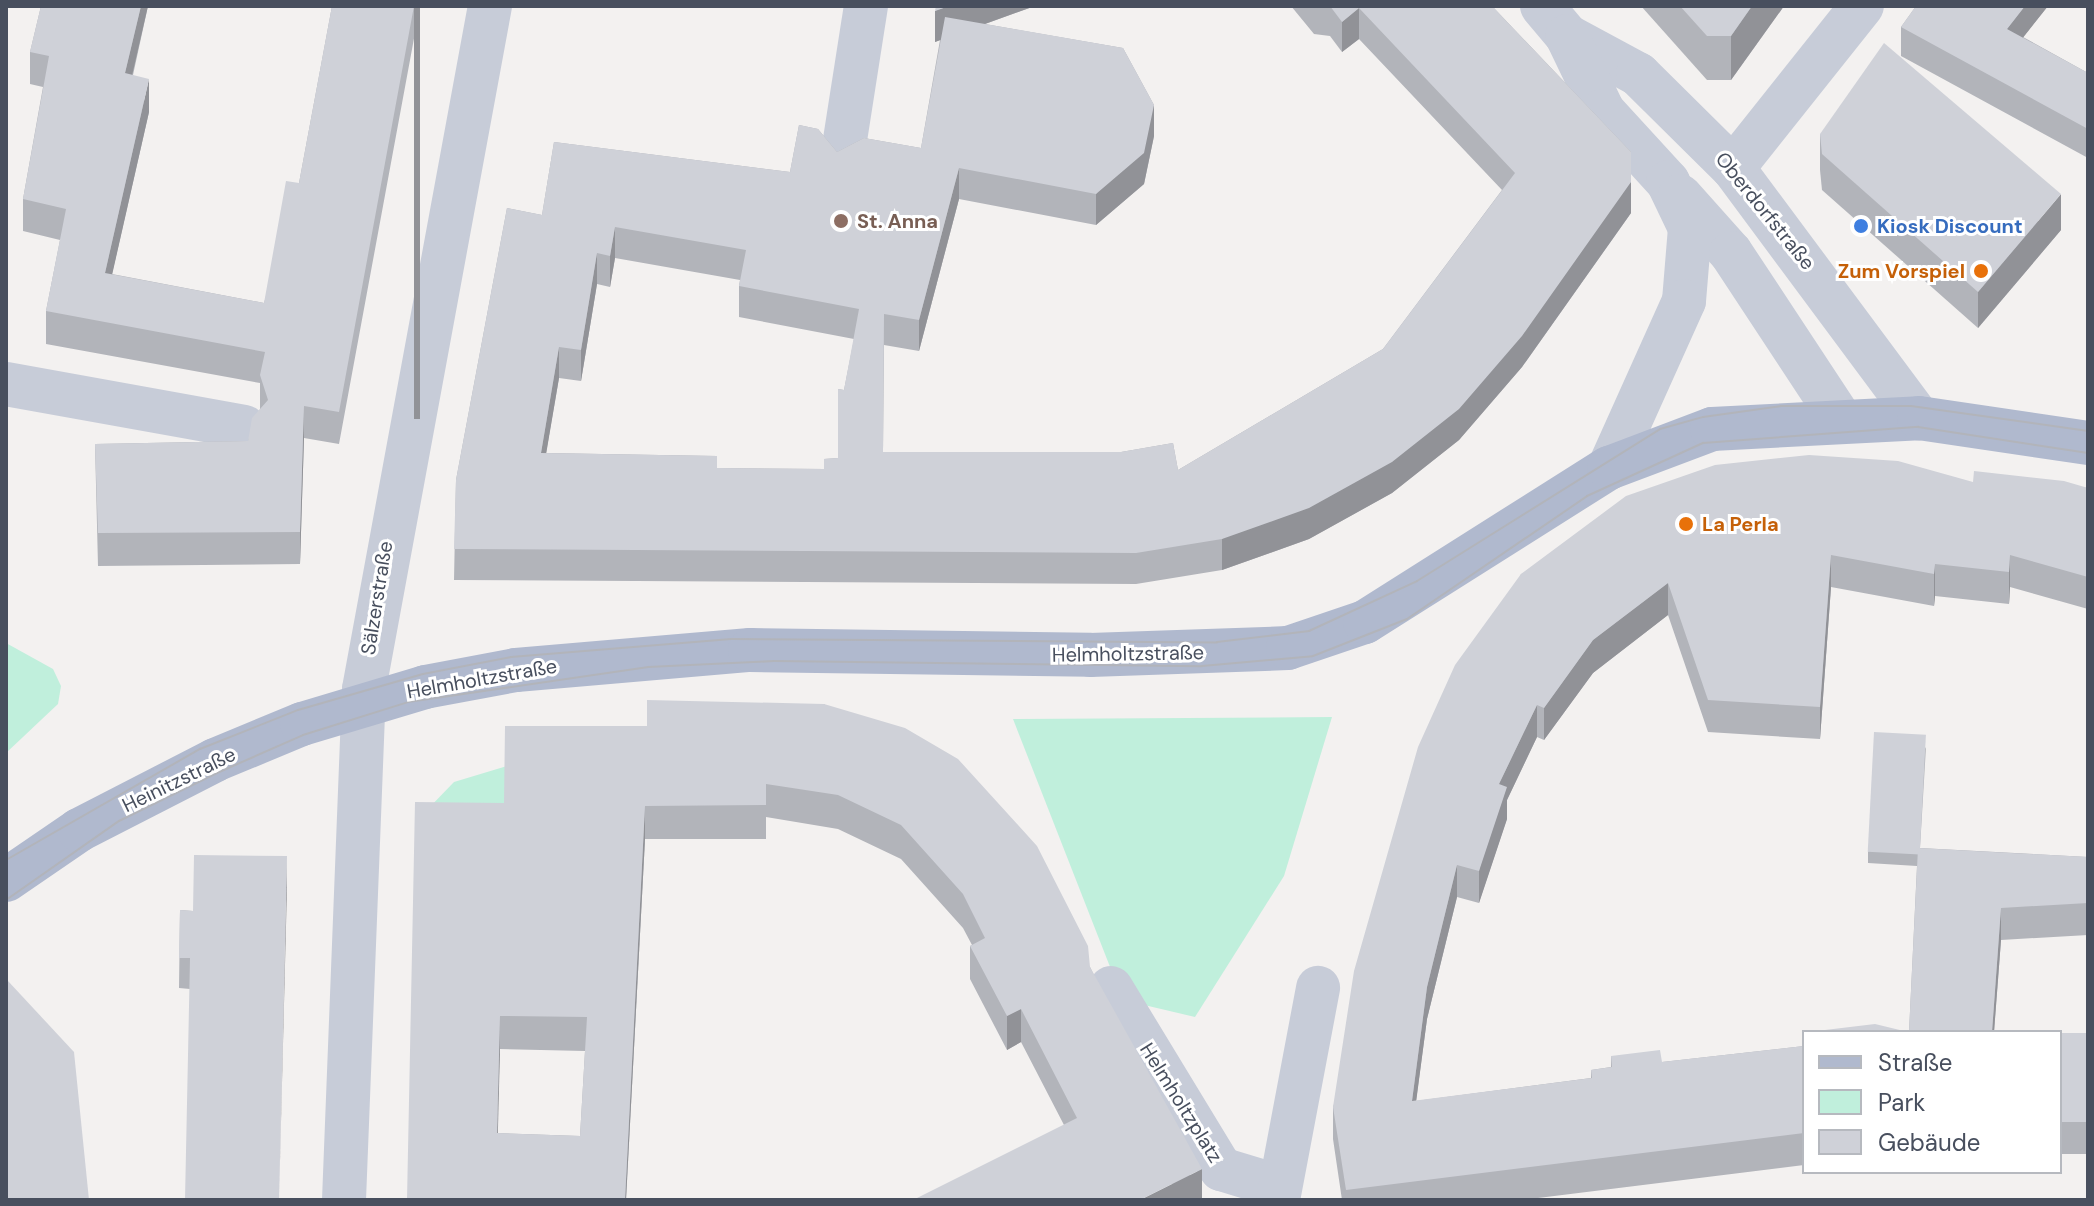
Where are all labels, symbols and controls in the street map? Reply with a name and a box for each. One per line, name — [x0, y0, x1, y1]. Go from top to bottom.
street label: Oberdorfstraße — [1710, 147, 1820, 275]
place label: St. Anna — [857, 209, 938, 233]
marker: St. Anna — [832, 212, 850, 230]
place label: Kiosk Discount — [1877, 214, 2023, 238]
marker: Kiosk Discount — [1852, 217, 1870, 235]
place label: Zum Vorspiel — [1838, 259, 1965, 283]
marker: Zum Vorspiel — [1972, 262, 1990, 280]
place label: La Perla — [1702, 512, 1779, 536]
marker: La Perla — [1677, 515, 1695, 533]
street label: Sälzerstraße — [356, 539, 398, 657]
street label: Helmholtzstraße — [1052, 641, 1204, 667]
street label: Helmholtzstraße — [405, 654, 559, 704]
street label: Heinitzstraße — [118, 742, 240, 818]
legend — [1802, 1030, 2062, 1174]
street label: Helmholtzplatz — [1135, 1039, 1227, 1167]
text: Straße — [1878, 1047, 1952, 1078]
text: Park — [1878, 1087, 1925, 1118]
text: Gebäude — [1878, 1127, 1980, 1158]

